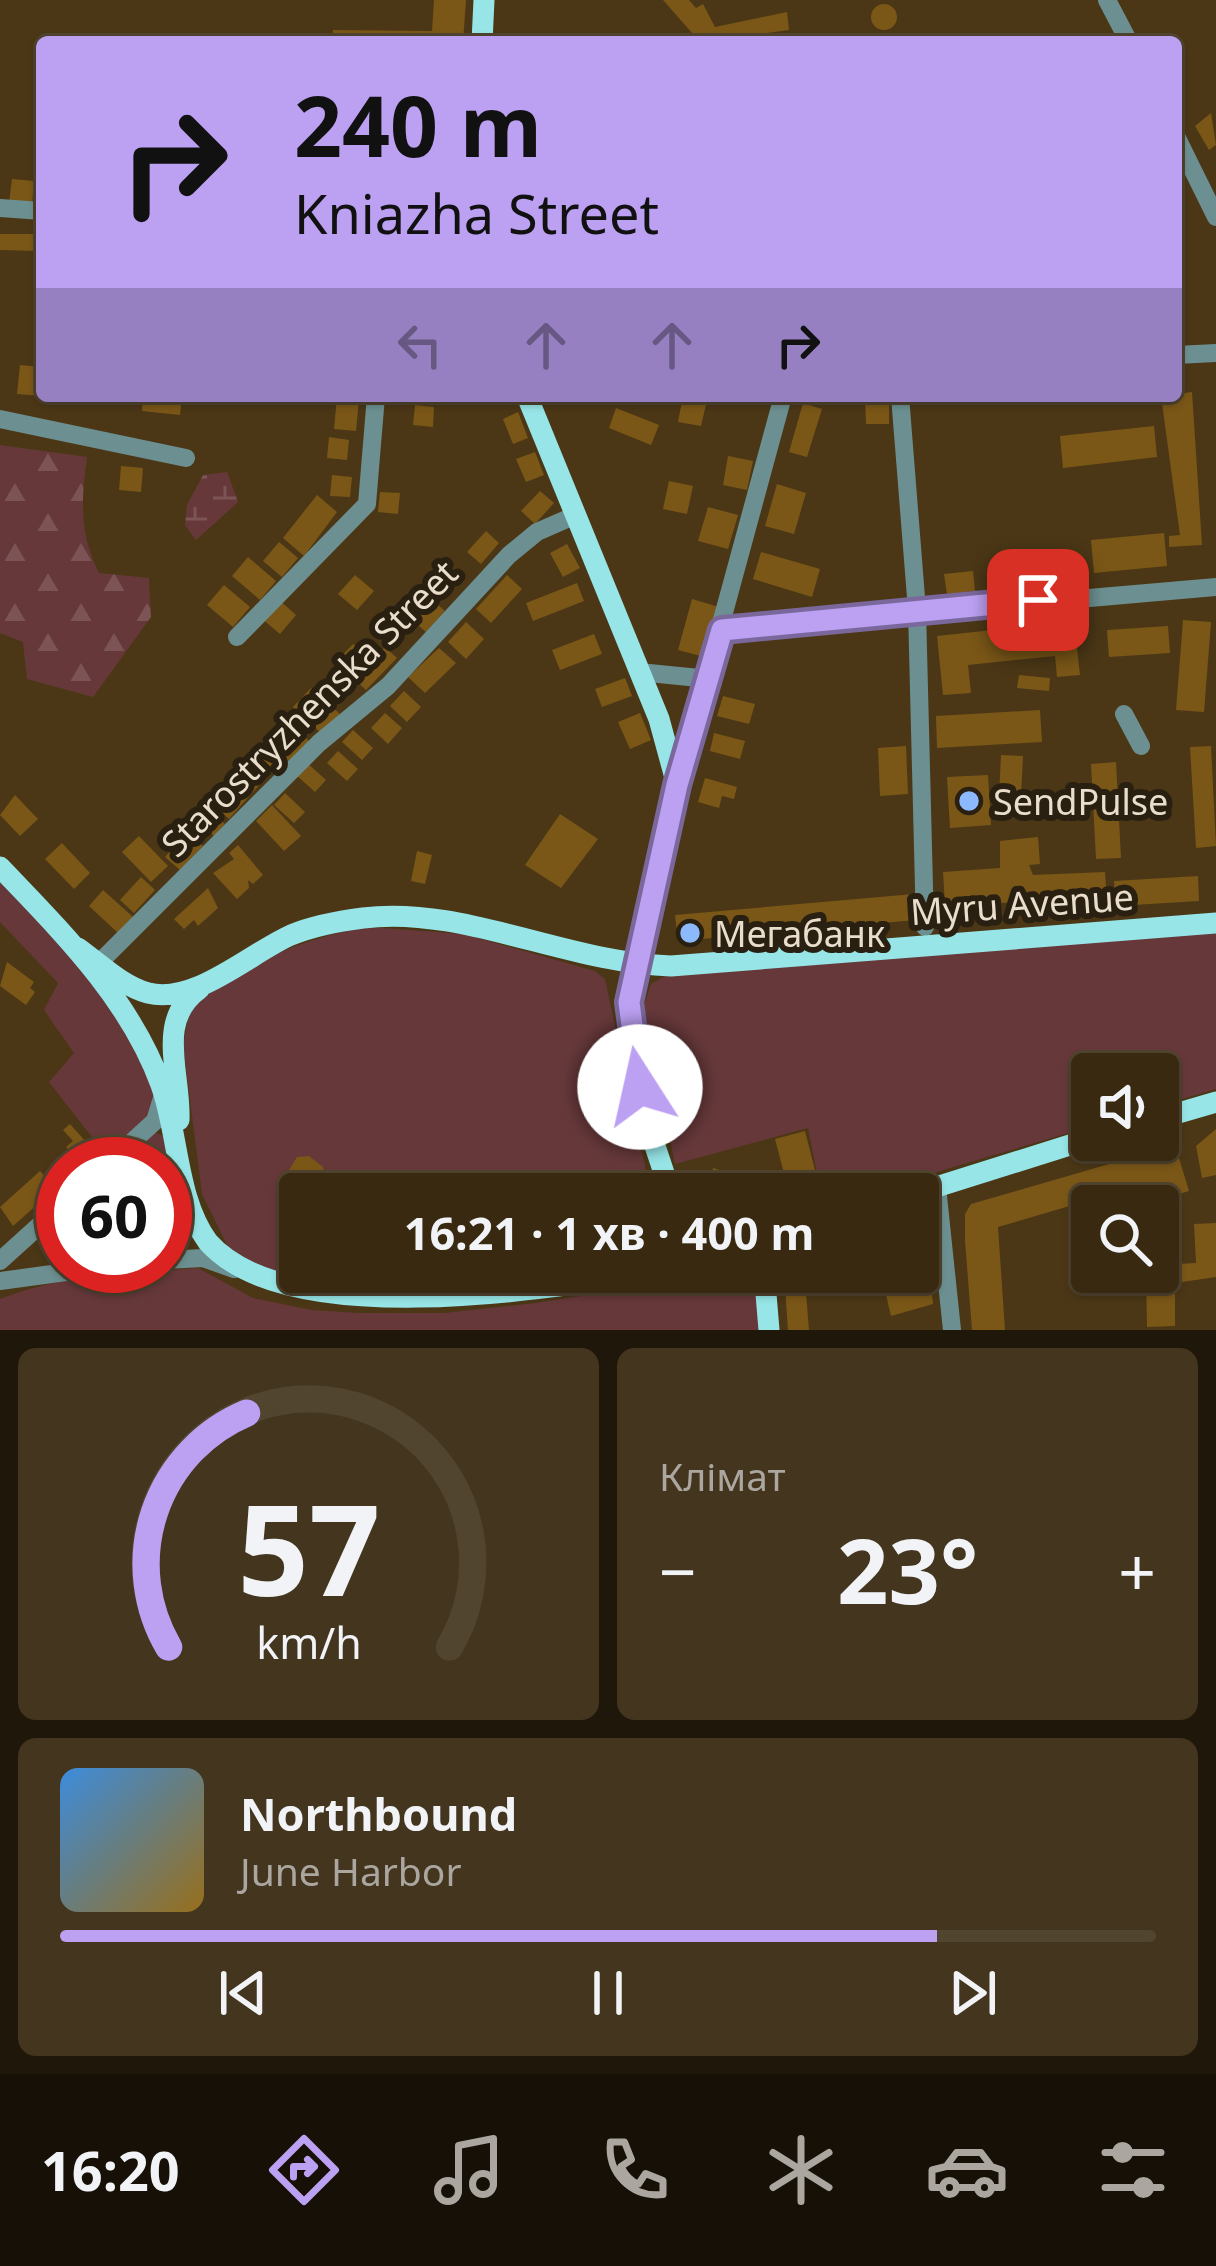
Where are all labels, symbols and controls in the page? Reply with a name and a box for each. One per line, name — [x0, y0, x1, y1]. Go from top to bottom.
text: 240 m — [294, 67, 542, 182]
icon: right — [96, 84, 252, 240]
text: Kniazha Street — [294, 176, 659, 250]
icon: left — [387, 312, 453, 378]
icon: ahead — [513, 312, 579, 378]
icon: ahead — [639, 312, 705, 378]
icon: right — [765, 312, 831, 378]
street label: Starostryzhenska Street — [150, 549, 468, 867]
pin — [987, 549, 1089, 651]
icon: arrive — [1005, 567, 1071, 633]
place label: SendPulse — [993, 777, 1168, 826]
marker: SendPulse — [956, 788, 982, 814]
street label: Myru Avenue — [909, 872, 1135, 936]
place label: Мегабанк — [714, 909, 885, 958]
marker: Мегабанк — [677, 920, 703, 946]
position arrow — [577, 1024, 703, 1150]
map controls — [1071, 1053, 1179, 1293]
button: sound — [1071, 1053, 1179, 1161]
speed limit sign: 60 — [36, 1137, 192, 1293]
button: search — [1071, 1185, 1179, 1293]
text: 16:21 · 1 хв · 400 m — [404, 1202, 814, 1263]
text: Клімат — [659, 1449, 786, 1502]
text: 57 — [237, 1463, 380, 1633]
text: 23° — [837, 1508, 978, 1630]
text: − — [659, 1525, 697, 1615]
text: + — [1118, 1525, 1156, 1615]
text: km/h — [256, 1613, 361, 1672]
text: Northbound — [240, 1783, 517, 1844]
text: June Harbor — [240, 1844, 462, 1897]
icon: previous — [210, 1960, 276, 2026]
icon: pause — [575, 1960, 641, 2026]
icon: next — [940, 1960, 1006, 2026]
icon: directions — [262, 2128, 346, 2212]
icon: music — [427, 2128, 511, 2212]
icon: phone — [593, 2128, 677, 2212]
icon: climate — [759, 2128, 843, 2212]
icon: car — [925, 2128, 1009, 2212]
icon: filters — [1091, 2128, 1175, 2212]
text: 16:20 — [41, 2133, 180, 2207]

